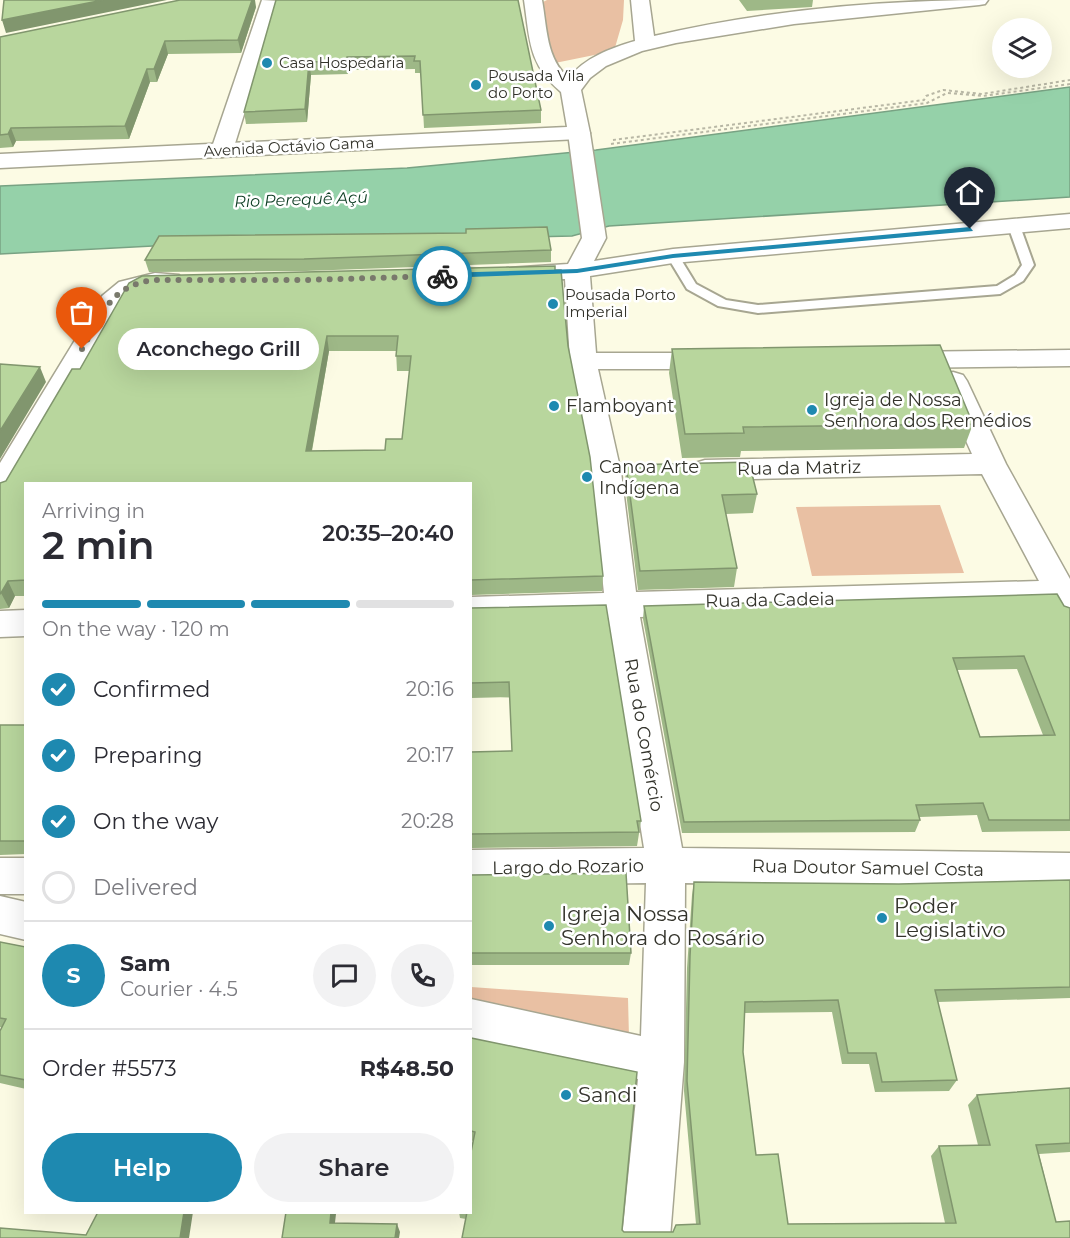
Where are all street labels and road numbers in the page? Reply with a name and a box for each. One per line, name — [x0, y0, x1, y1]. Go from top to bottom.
street label: Avenida Octávio Gama — [203, 133, 375, 160]
street label: Rua da Matriz — [737, 456, 861, 480]
street label: Rua da Cadeia — [705, 588, 835, 612]
street label: Rua do Comércio — [620, 657, 668, 813]
street label: Largo do Rozario — [492, 855, 644, 879]
street label: Rua Doutor Samuel Costa — [752, 855, 984, 881]

